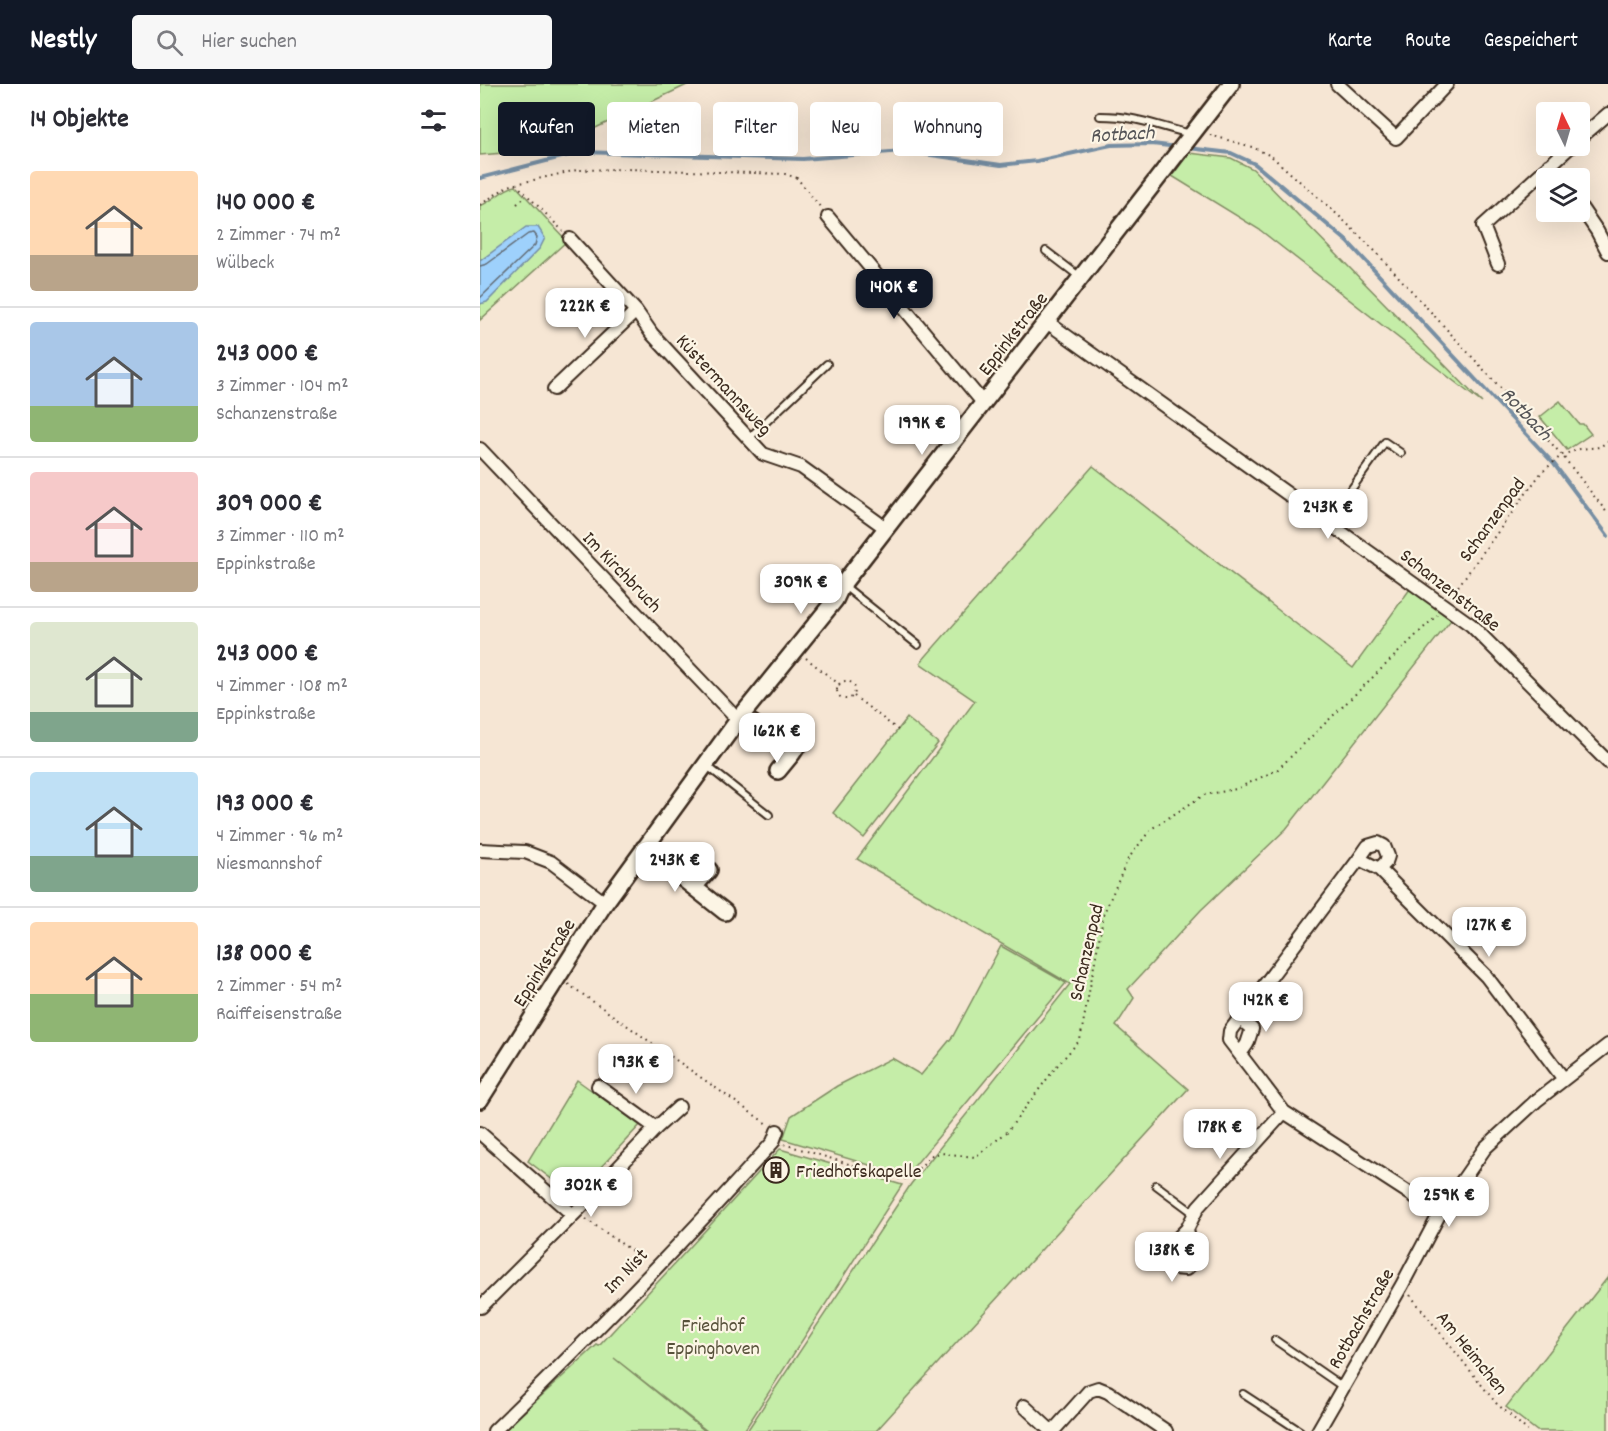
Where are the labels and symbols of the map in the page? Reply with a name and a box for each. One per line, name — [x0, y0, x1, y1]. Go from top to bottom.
north arrow — [1536, 102, 1590, 156]
water label: Rotbach — [1089, 119, 1156, 153]
pin: 140K € — [845, 269, 943, 320]
street label: Eppinkstraße — [973, 287, 1056, 383]
pin: 222K € — [536, 288, 634, 339]
street label: Küstermannsweg — [668, 329, 777, 443]
water label: Rotbach — [1492, 381, 1559, 450]
pin: 199K € — [873, 405, 971, 456]
street label: Schanzenpad — [1453, 473, 1534, 569]
pin: 243K € — [1279, 489, 1377, 540]
street label: Im Kirchbruch — [575, 526, 667, 620]
street label: Schanzenstraße — [1393, 543, 1506, 640]
pin: 309K € — [752, 564, 850, 615]
pin: 162K € — [728, 713, 826, 764]
pin: 243K € — [626, 842, 724, 893]
street label: Schanzenpad — [1063, 902, 1113, 1004]
pin: 127K € — [1440, 907, 1538, 958]
street label: Eppinkstraße — [507, 914, 584, 1013]
pin: 142K € — [1217, 982, 1315, 1033]
pin: 193K € — [587, 1044, 685, 1095]
pin: 178K € — [1171, 1109, 1269, 1160]
building icon: Friedhofskapelle — [761, 1155, 791, 1185]
place label: Friedhofskapelle — [796, 1159, 922, 1187]
pin: 302K € — [542, 1167, 640, 1218]
pin: 259K € — [1400, 1177, 1498, 1228]
pin: 138K € — [1123, 1232, 1221, 1283]
street label: Im Nist — [598, 1243, 656, 1301]
street label: Rotbachstraße — [1322, 1264, 1403, 1375]
street label: Am Heimchen — [1428, 1306, 1513, 1402]
park label: Friedhof Eppinghoven — [666, 1313, 760, 1364]

